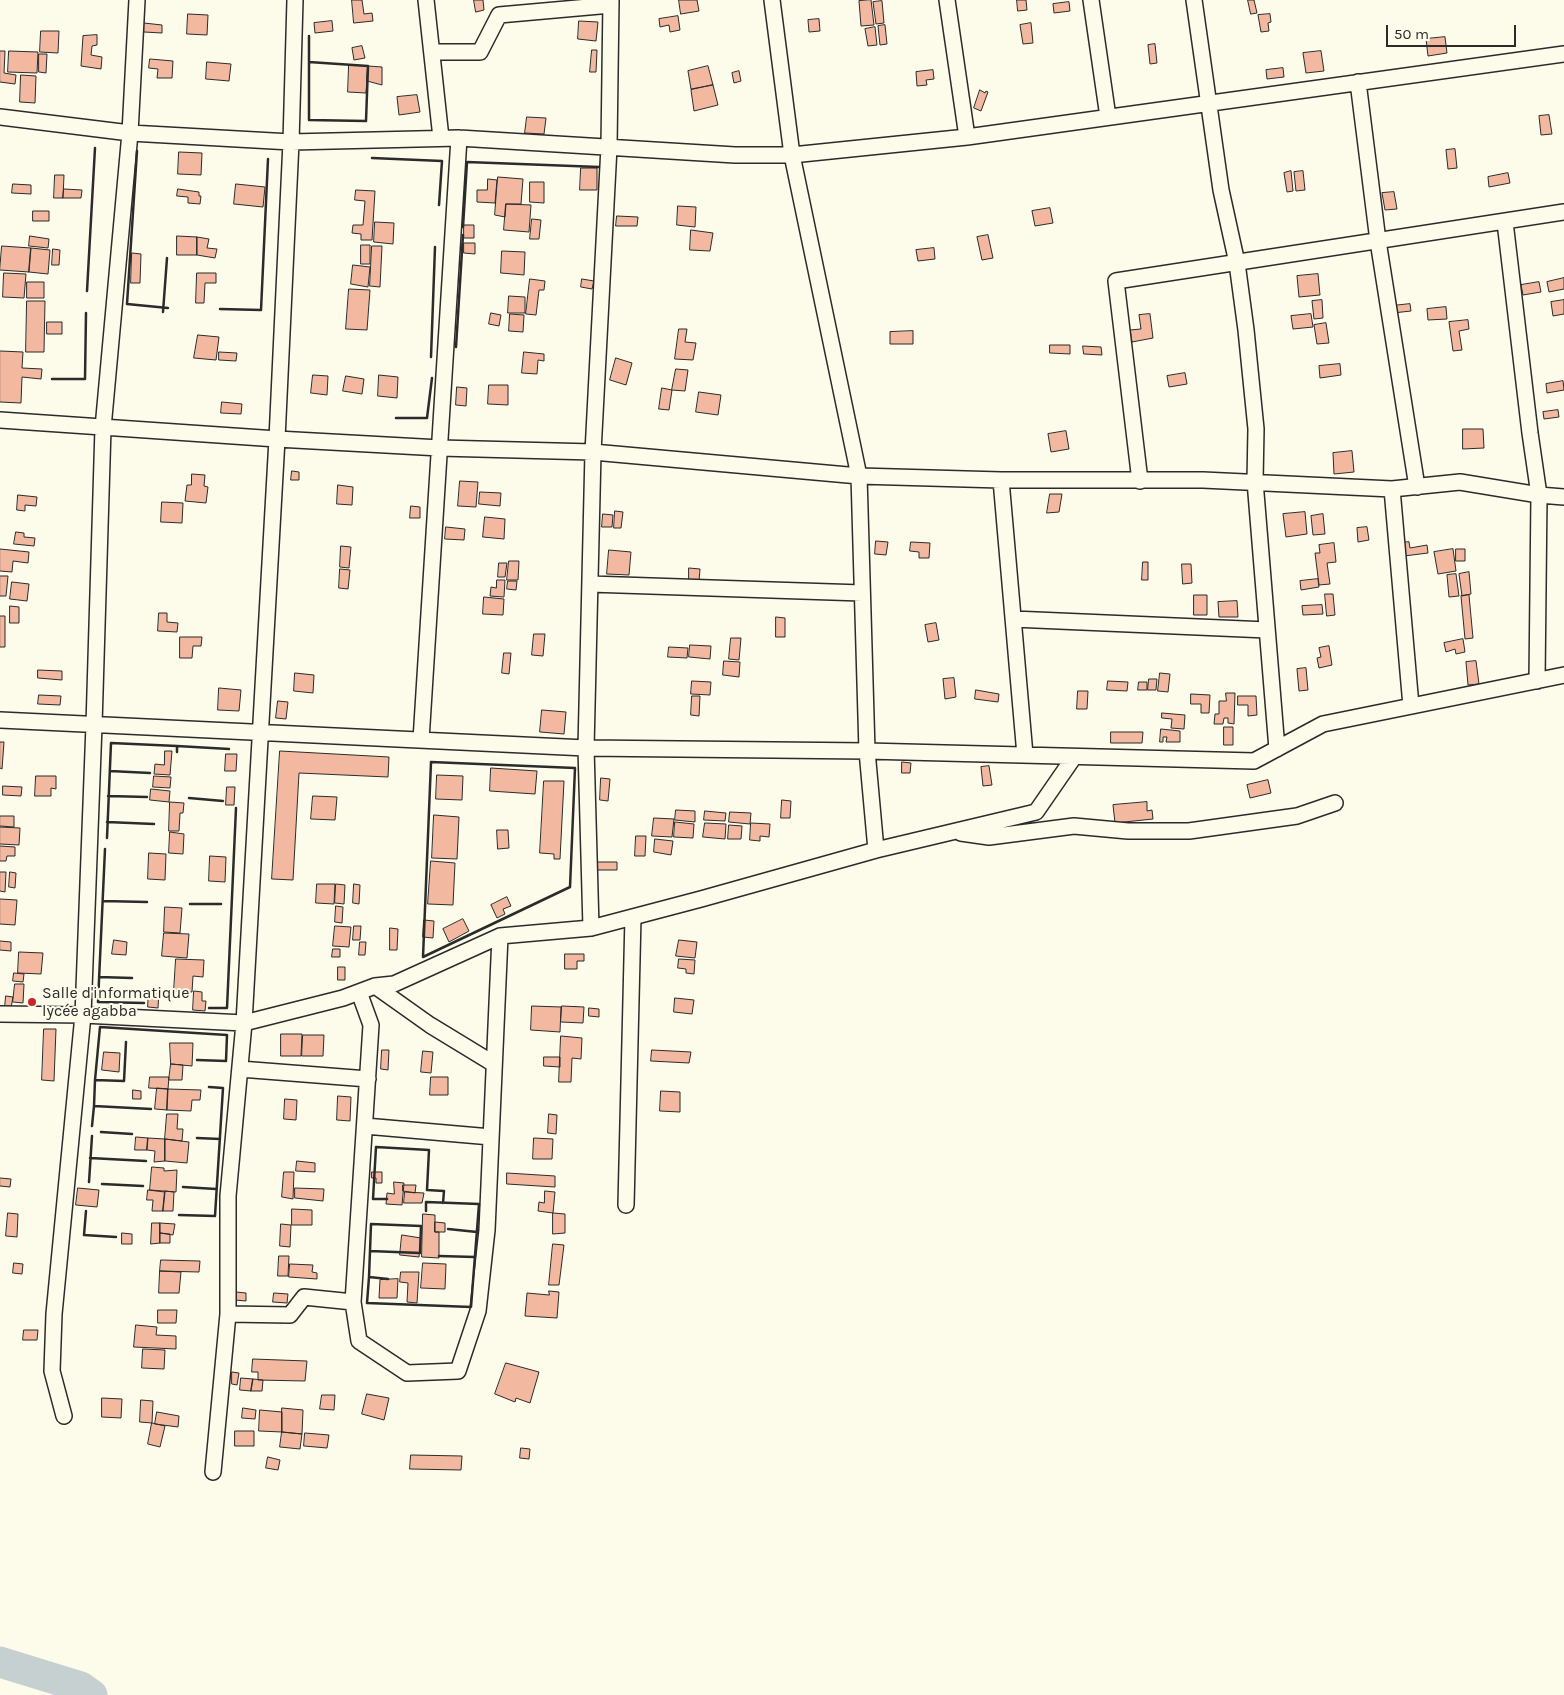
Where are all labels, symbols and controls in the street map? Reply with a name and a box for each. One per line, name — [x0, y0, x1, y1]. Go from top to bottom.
scale bar — [1389, 15, 1519, 47]
text: 50 m — [1394, 25, 1429, 43]
place label: Salle d'informatique lycée agabba — [42, 983, 189, 1021]
marker: Salle d'informatique lycée agabba — [26, 996, 38, 1008]

